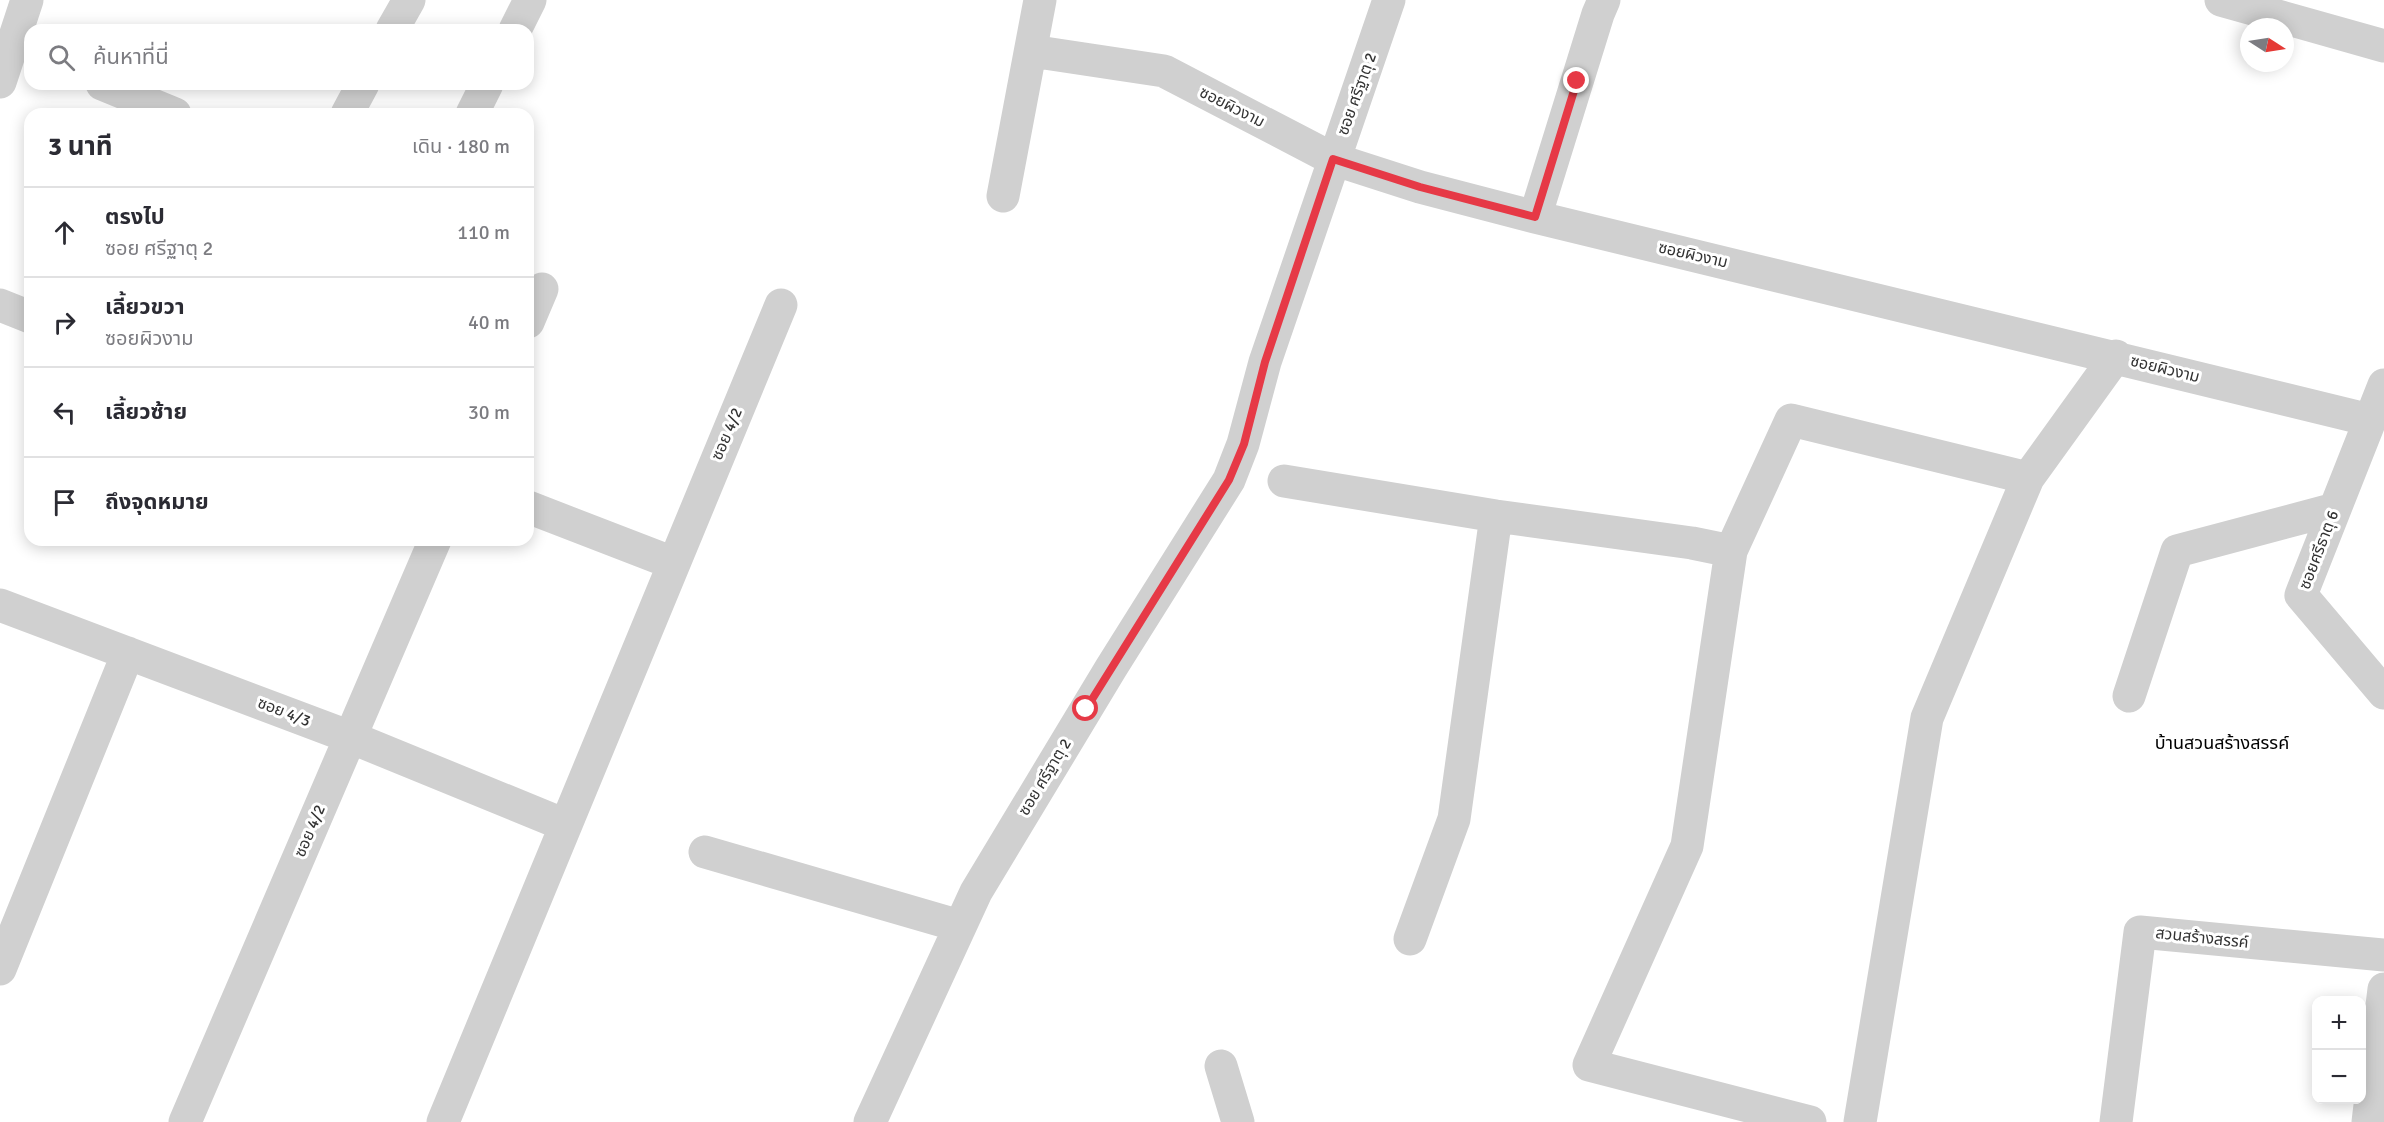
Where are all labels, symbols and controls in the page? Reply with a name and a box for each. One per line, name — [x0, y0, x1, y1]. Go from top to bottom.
north arrow — [2240, 18, 2294, 72]
search box — [24, 24, 534, 90]
icon: search — [45, 41, 78, 74]
text: ค้นหาที่นี่ — [93, 43, 169, 70]
street label: ซอย ศรีฐาตุ 2 — [1333, 50, 1381, 138]
route end — [1563, 67, 1589, 93]
street label: ซอยผิวงาม — [1196, 82, 1268, 132]
text: 3 นาที — [48, 131, 113, 163]
text: เดิน · 180 m — [412, 134, 510, 159]
text: ตรงไป — [105, 203, 165, 230]
icon: ahead — [48, 216, 81, 249]
text: 110 m — [457, 220, 510, 245]
text: ซอย ศรีฐาตุ 2 — [105, 236, 213, 261]
street label: ซอยผิวงาม — [1656, 237, 1730, 273]
text: เลี้ยวขวา — [105, 293, 185, 320]
icon: right — [48, 306, 81, 339]
text: 40 m — [468, 310, 510, 335]
text: ซอยผิวงาม — [105, 326, 193, 351]
street label: ซอยผิวงาม — [2128, 351, 2202, 387]
icon: left — [48, 396, 81, 429]
text: เลี้ยวซ้าย — [105, 398, 187, 425]
text: 30 m — [468, 400, 510, 425]
street label: ซอย 4/2 — [707, 405, 747, 463]
icon: arrive — [48, 486, 81, 519]
text: ถึงจุดหมาย — [105, 488, 209, 515]
street label: ซอยศรีธาตุ 6 — [2295, 508, 2343, 592]
street label: ซอย 4/3 — [255, 693, 313, 731]
route start — [1072, 695, 1098, 721]
district label: บ้านสวนสร้างสรรค์ — [2155, 732, 2289, 754]
street label: ซอย ศรีฐาตุ 2 — [1014, 735, 1076, 819]
street label: ซอย 4/2 — [290, 802, 330, 860]
street label: สวนสร้างสรรค์ — [2154, 923, 2250, 953]
map controls — [2312, 996, 2366, 1104]
button: + — [2312, 996, 2366, 1050]
button: − — [2312, 1050, 2366, 1104]

